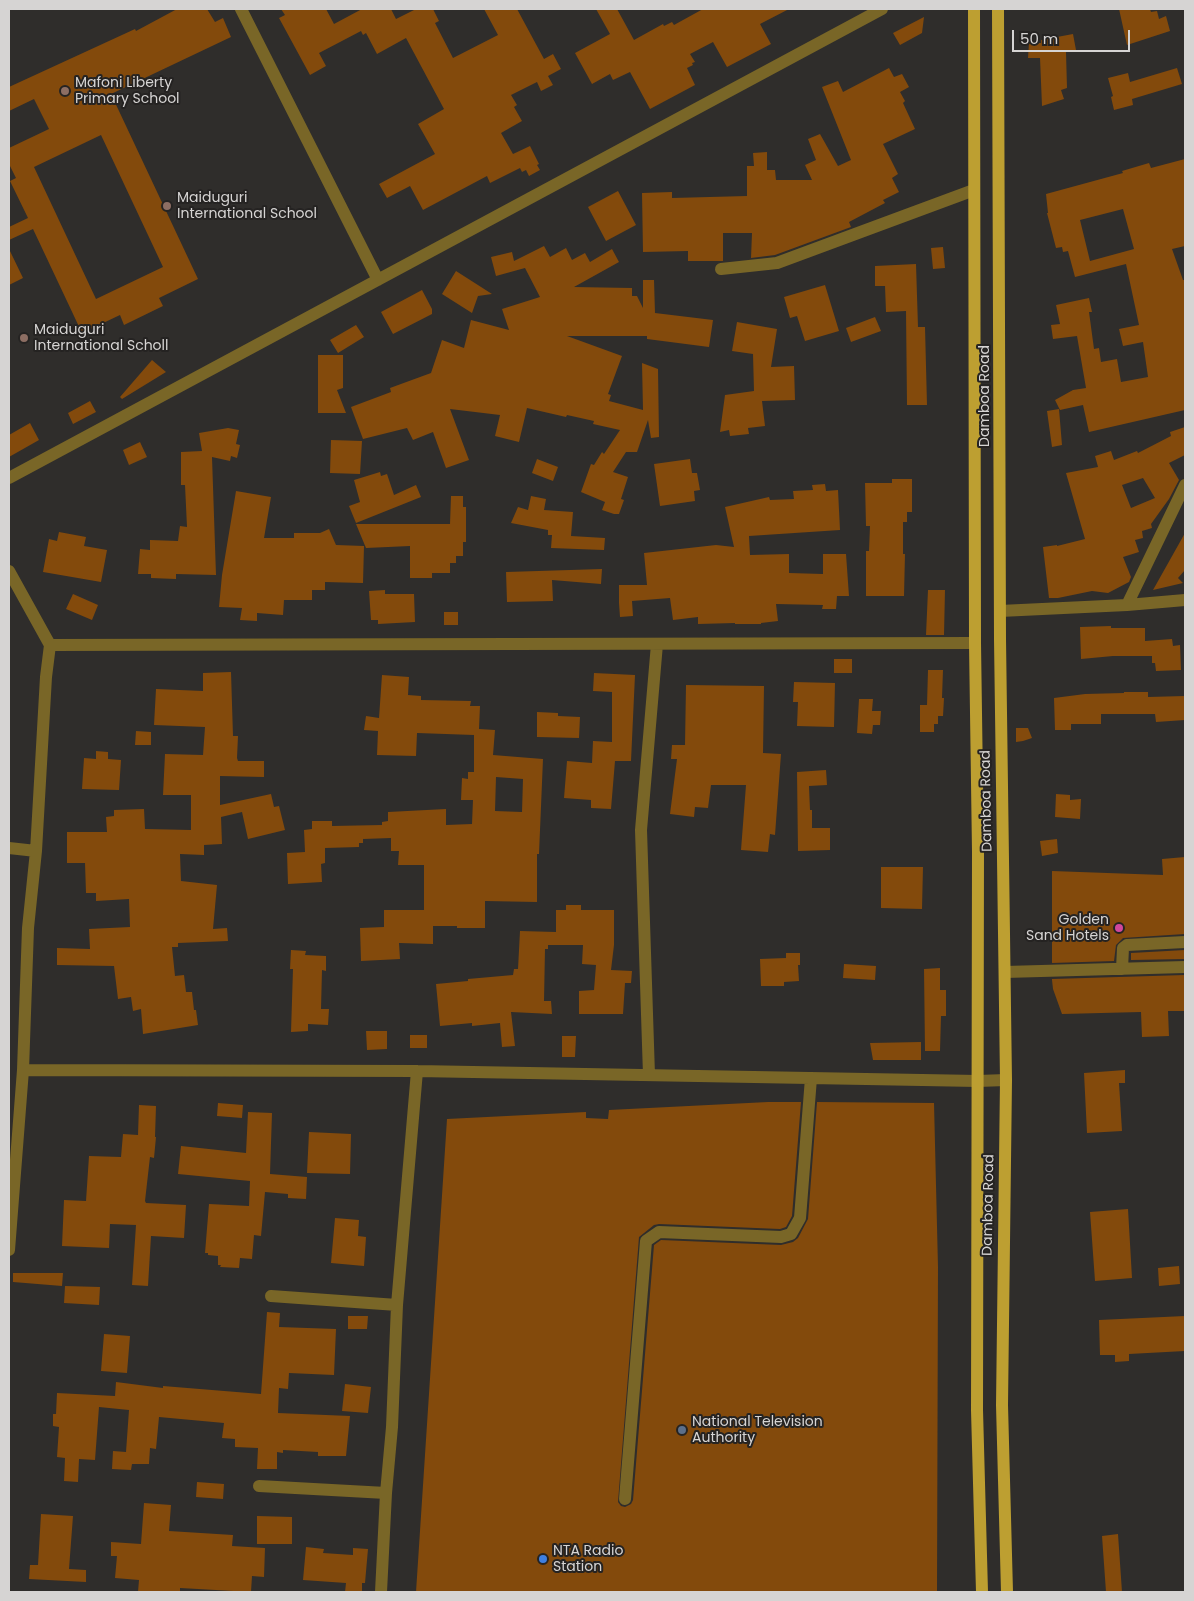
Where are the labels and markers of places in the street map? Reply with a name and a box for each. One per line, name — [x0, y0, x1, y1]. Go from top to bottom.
place label: Mafoni Liberty Primary School — [75, 75, 180, 108]
marker: Mafoni Liberty Primary School — [59, 85, 71, 97]
place label: Maiduguri International School — [177, 190, 317, 222]
marker: Maiduguri International School — [161, 200, 173, 212]
place label: Maiduguri International Scholl — [34, 322, 168, 354]
marker: Maiduguri International Scholl — [18, 332, 30, 344]
place label: Golden Sand Hotels — [1026, 912, 1109, 944]
marker: Golden Sand Hotels — [1113, 922, 1125, 934]
place label: National Television Authority — [692, 1414, 823, 1446]
marker: National Television Authority — [676, 1424, 688, 1436]
place label: NTA Radio Station — [553, 1543, 623, 1575]
marker: NTA Radio Station — [537, 1553, 549, 1565]

